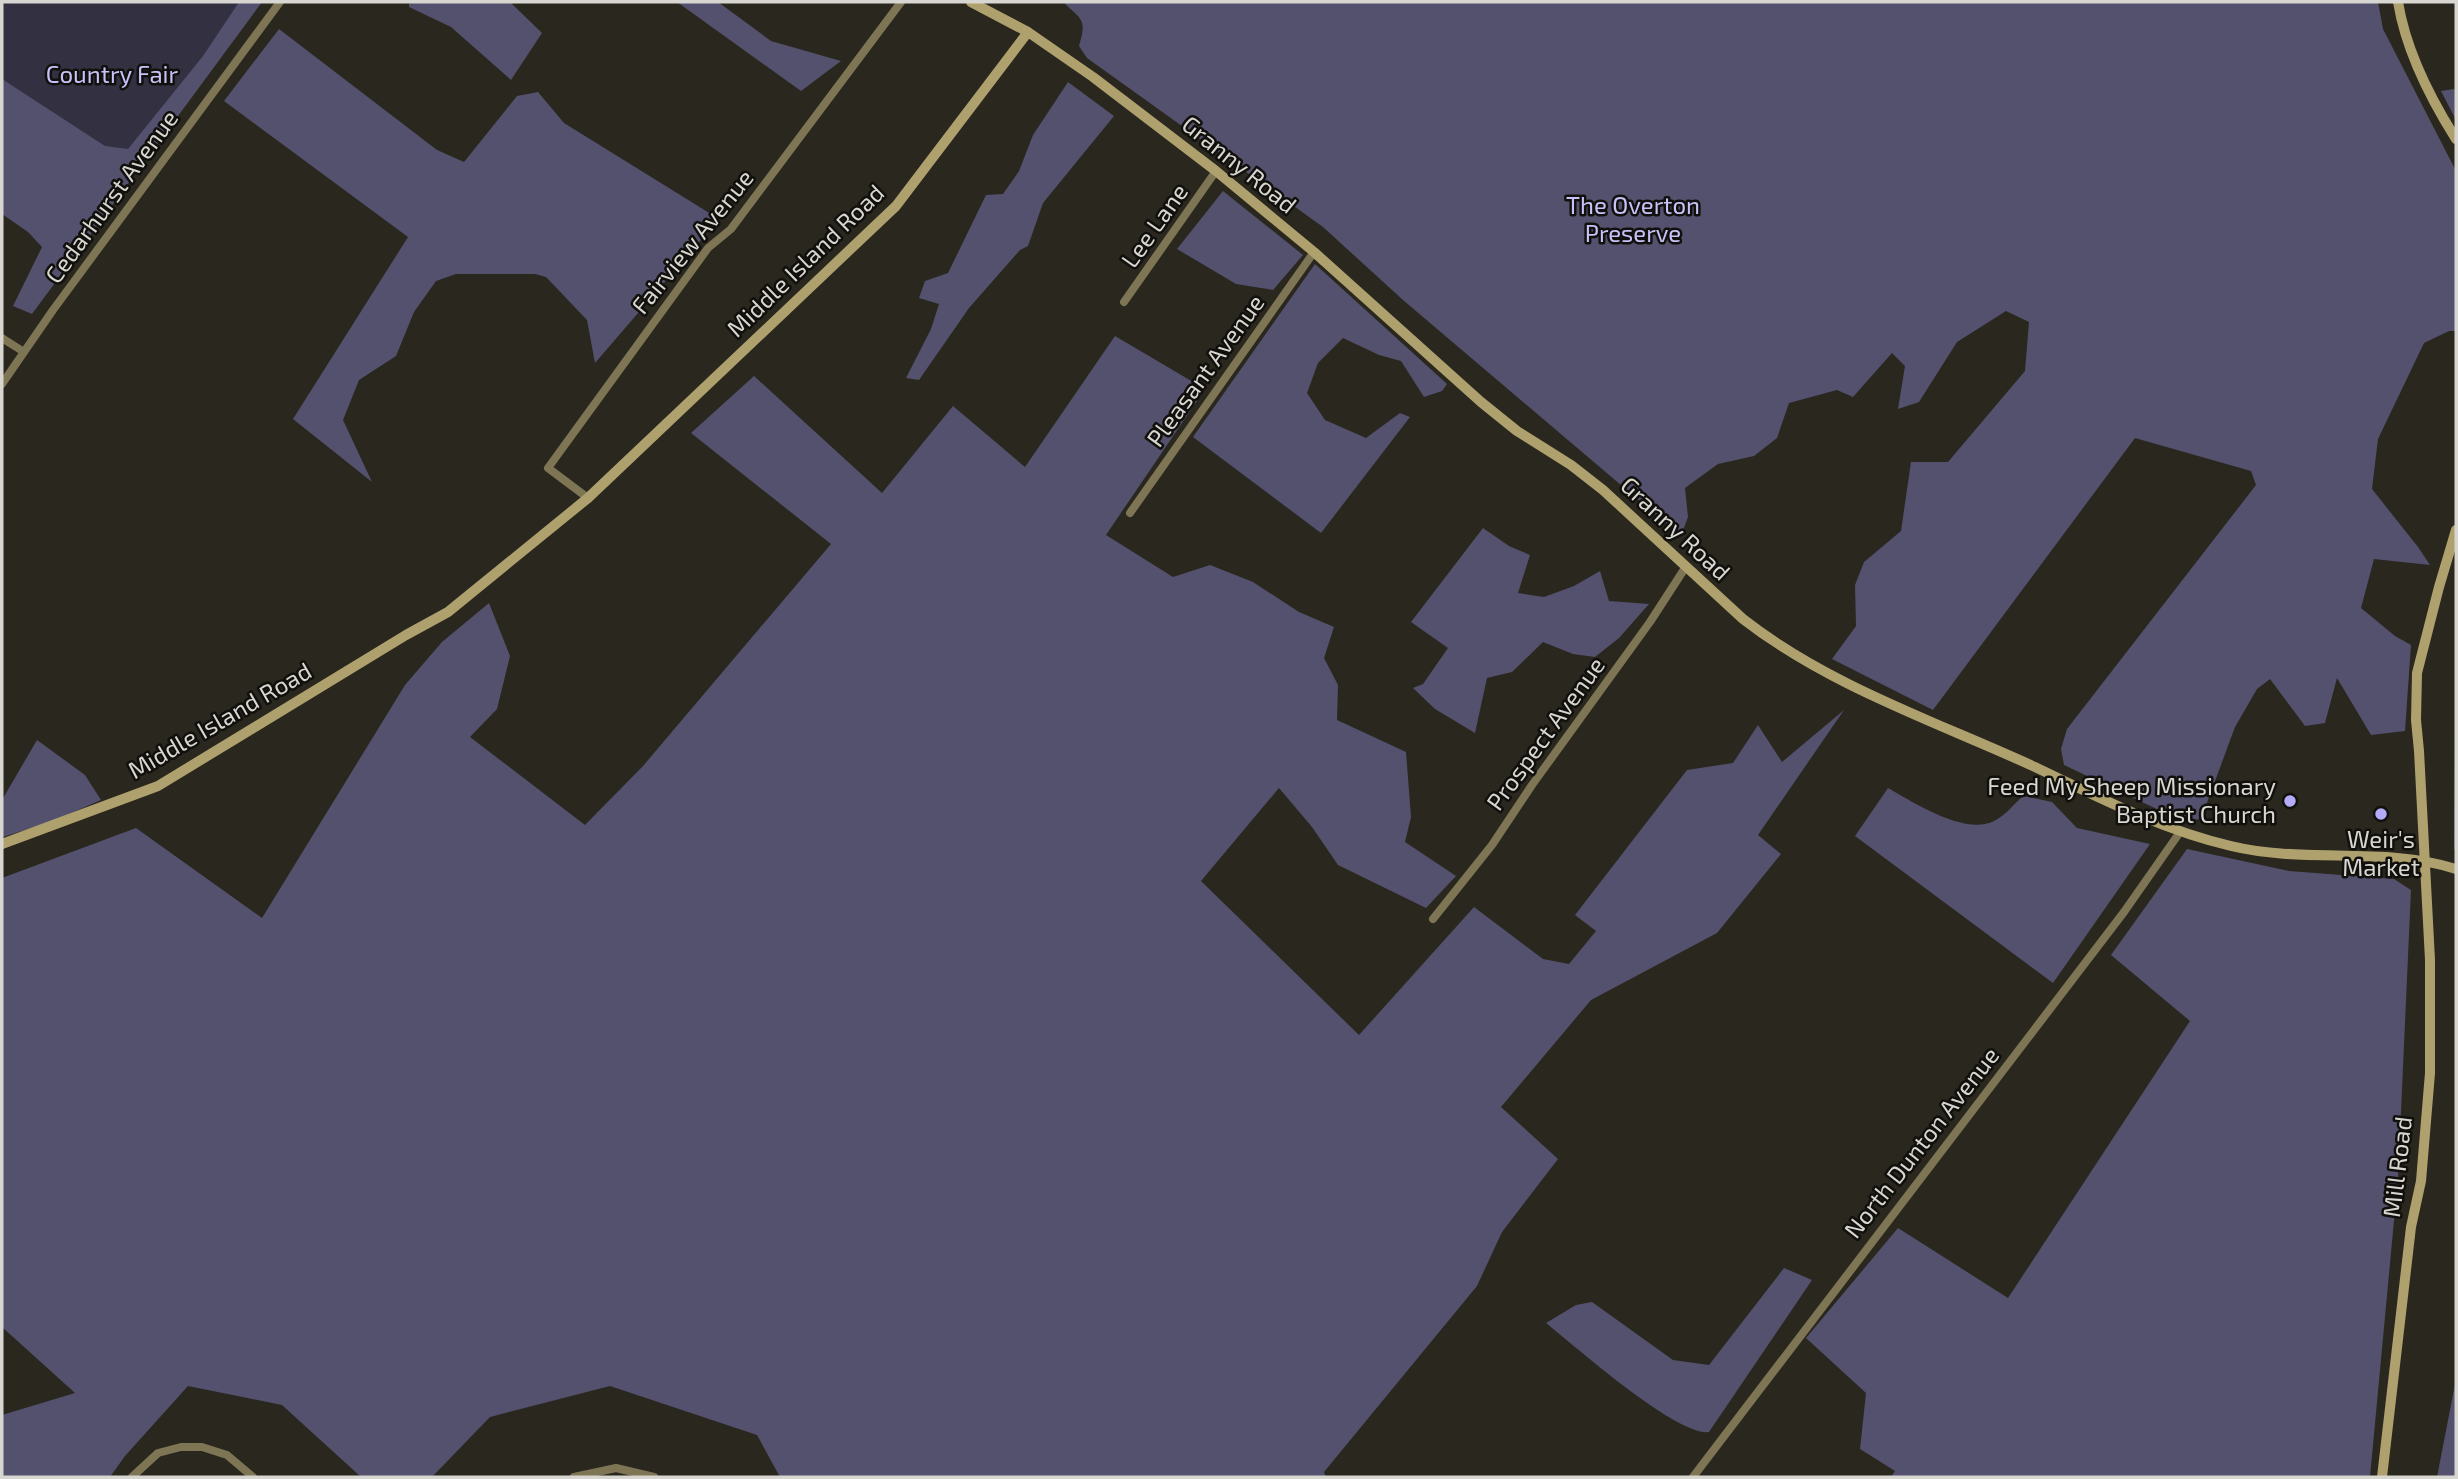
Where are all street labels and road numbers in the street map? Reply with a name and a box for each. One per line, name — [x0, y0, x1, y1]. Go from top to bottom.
street label: Cedarhurst Avenue — [38, 104, 183, 288]
street label: Granny Road — [1177, 109, 1303, 219]
street label: Fairview Avenue — [625, 163, 759, 319]
street label: Middle Island Road — [720, 178, 889, 342]
street label: Lee Lane — [1114, 178, 1193, 273]
street label: Pleasant Avenue — [1140, 288, 1270, 452]
street label: Granny Road — [1615, 470, 1737, 586]
street label: Prospect Avenue — [1480, 651, 1610, 815]
street label: Middle Island Road — [122, 655, 316, 784]
street label: North Dunton Avenue — [1837, 1041, 2004, 1243]
street label: Mill Road — [2376, 1115, 2417, 1219]

